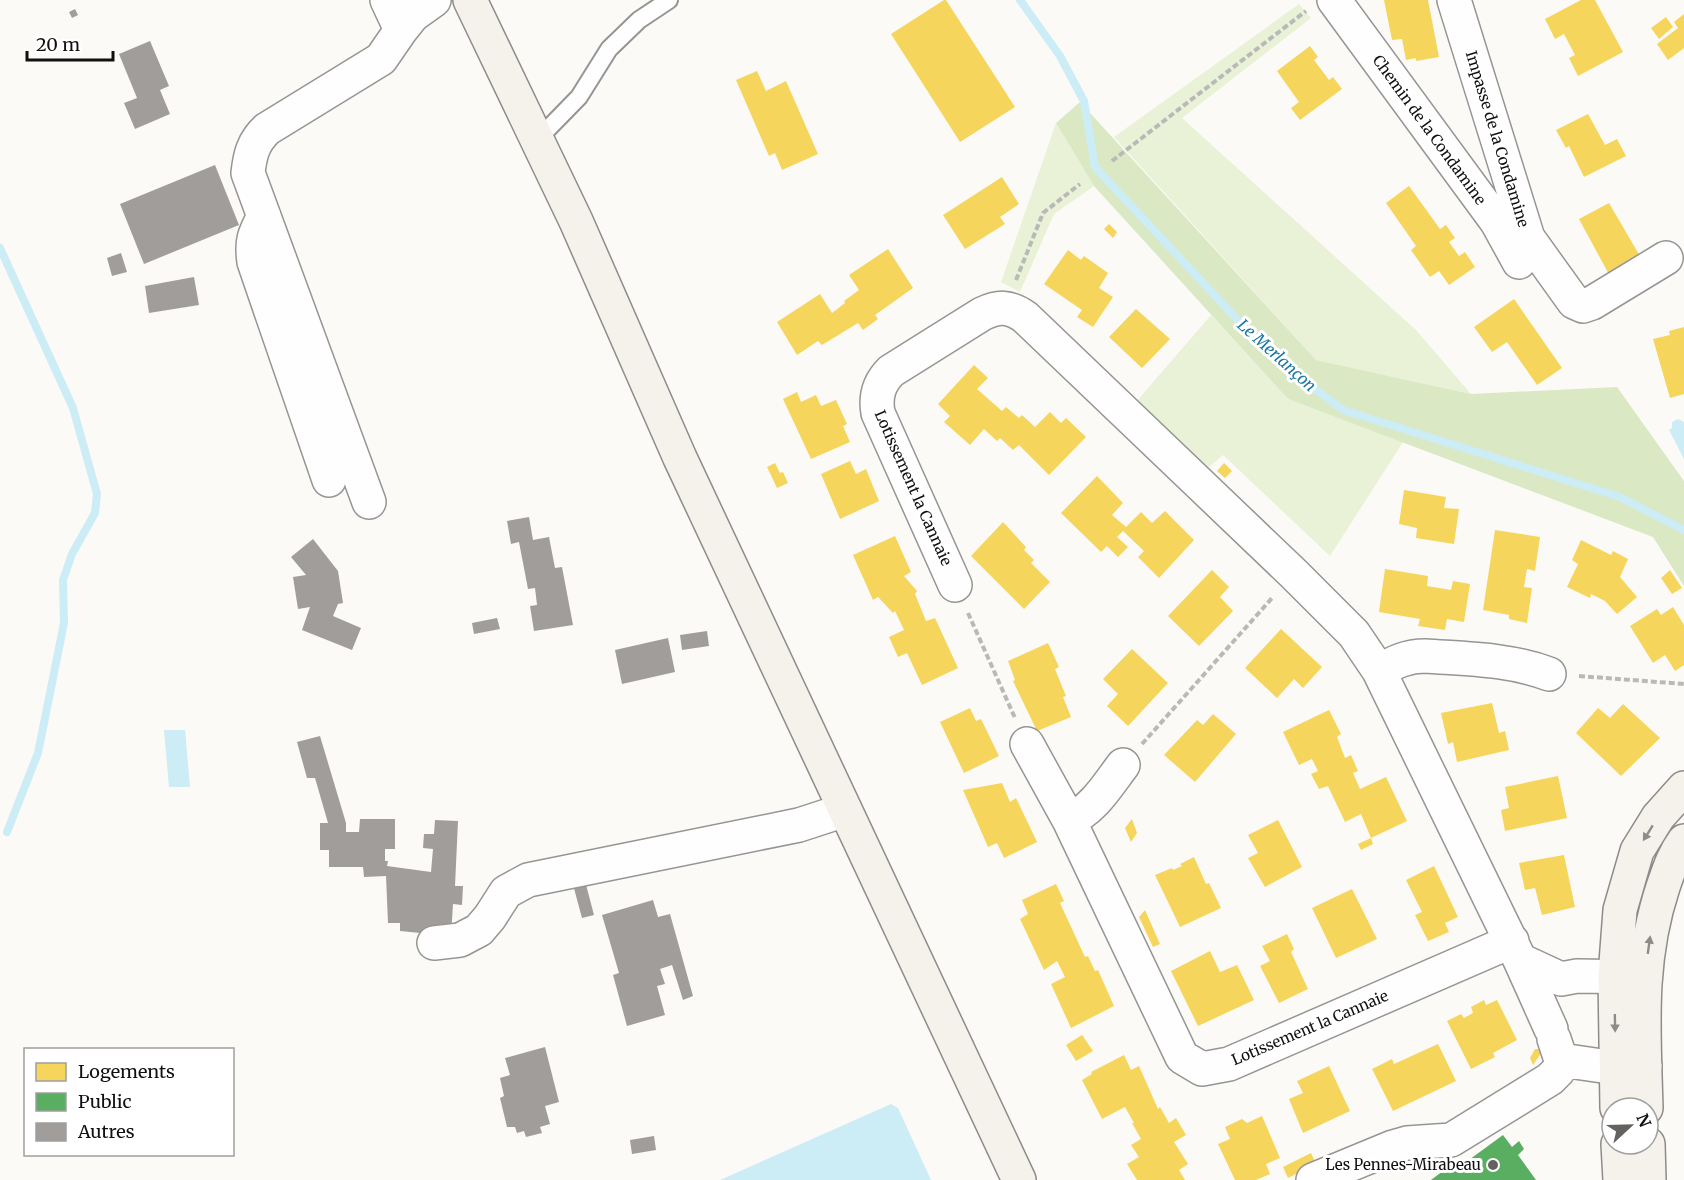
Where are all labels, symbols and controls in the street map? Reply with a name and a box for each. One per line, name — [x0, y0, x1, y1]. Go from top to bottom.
scale bar — [27, 24, 112, 62]
text: 20 m — [36, 33, 80, 56]
street label: Impasse de la Condamine — [1462, 48, 1533, 229]
street label: Chemin de la Condamine — [1369, 51, 1490, 208]
water label: Le Merlançon — [1234, 315, 1320, 395]
street label: Lotissement la Cannaie — [871, 407, 956, 569]
one-way arrow — [1642, 825, 1653, 841]
one-way arrow — [1645, 935, 1654, 954]
street label: Lotissement la Cannaie — [1229, 986, 1391, 1069]
one-way arrow — [1610, 1013, 1620, 1032]
legend — [24, 1048, 234, 1156]
text: Logements — [78, 1060, 175, 1083]
text: Public — [78, 1090, 132, 1113]
north arrow — [1600, 1096, 1660, 1156]
text: N — [1632, 1111, 1656, 1130]
text: Autres — [77, 1120, 135, 1143]
place label: Les Pennes-Mirabeau — [1325, 1155, 1481, 1174]
marker: Les Pennes-Mirabeau — [1486, 1158, 1500, 1172]

